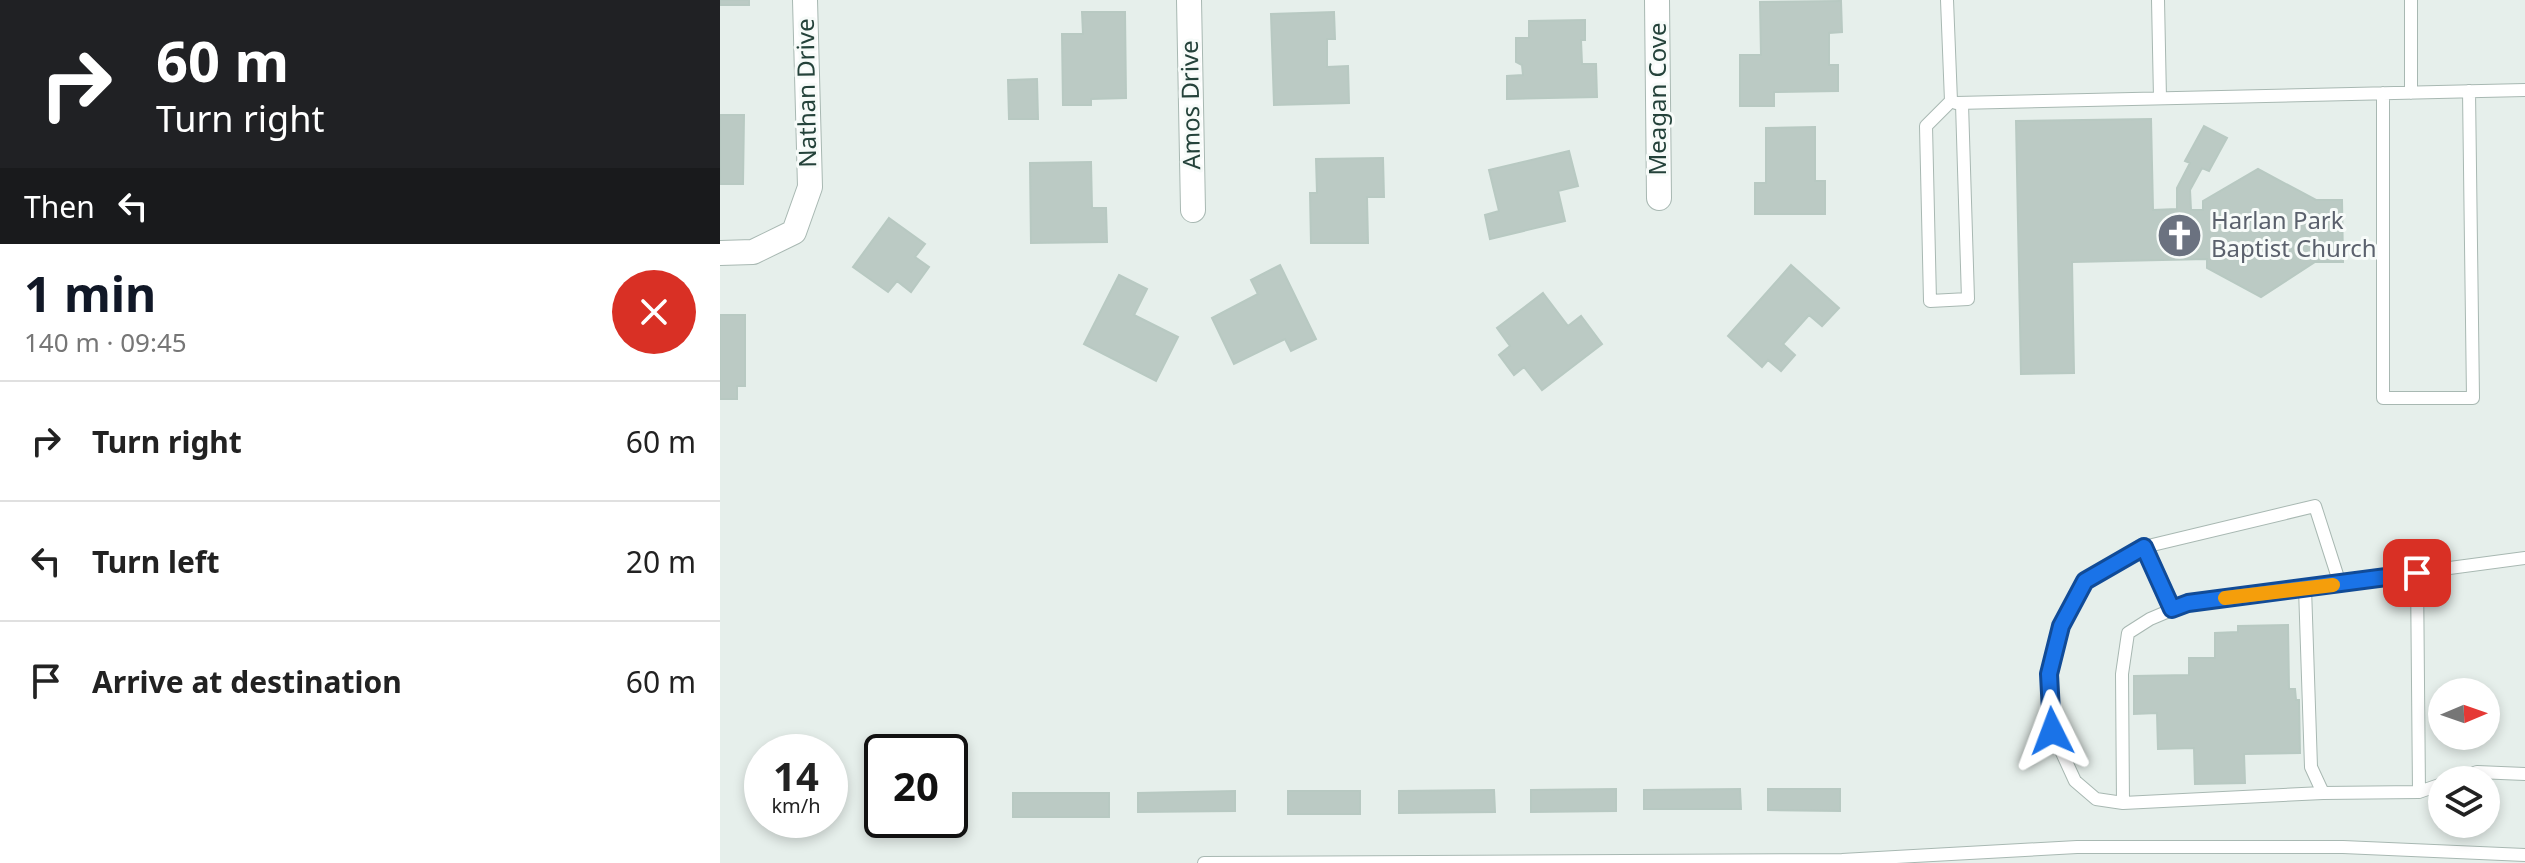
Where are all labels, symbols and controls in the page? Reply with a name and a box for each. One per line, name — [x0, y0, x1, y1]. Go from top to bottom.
street label: Nathan Drive — [788, 18, 823, 168]
text: 60 m — [156, 22, 289, 98]
street label: Meagan Cove — [1640, 23, 1673, 176]
icon: right — [24, 32, 128, 136]
street label: Amos Drive — [1172, 40, 1207, 170]
text: Turn right — [156, 94, 324, 143]
icon: left — [111, 184, 155, 228]
text: Then — [24, 186, 95, 227]
place label: Harlan Park Baptist Church — [2211, 203, 2377, 264]
church icon: Harlan Park Baptist Church — [2156, 211, 2204, 259]
text: 1 min — [24, 261, 156, 326]
button: close — [612, 270, 696, 354]
text: 140 m · 09:45 — [24, 324, 187, 360]
icon: right — [24, 419, 68, 463]
text: Turn right — [92, 421, 242, 462]
text: 60 m — [626, 421, 696, 462]
icon: left — [24, 539, 68, 583]
pin — [2383, 539, 2451, 607]
text: Turn left — [92, 541, 220, 582]
text: 20 m — [626, 541, 696, 582]
icon: arrive — [2395, 551, 2439, 595]
icon: arrive — [24, 659, 68, 703]
text: Arrive at destination — [92, 661, 402, 702]
text: 60 m — [626, 661, 696, 702]
north arrow — [2428, 678, 2500, 750]
map controls — [2428, 678, 2500, 838]
position arrow — [2010, 689, 2094, 773]
speed limit sign: 20 — [864, 734, 968, 838]
text: 14 — [773, 748, 819, 803]
button: layers — [2428, 766, 2500, 838]
text: km/h — [771, 792, 821, 819]

